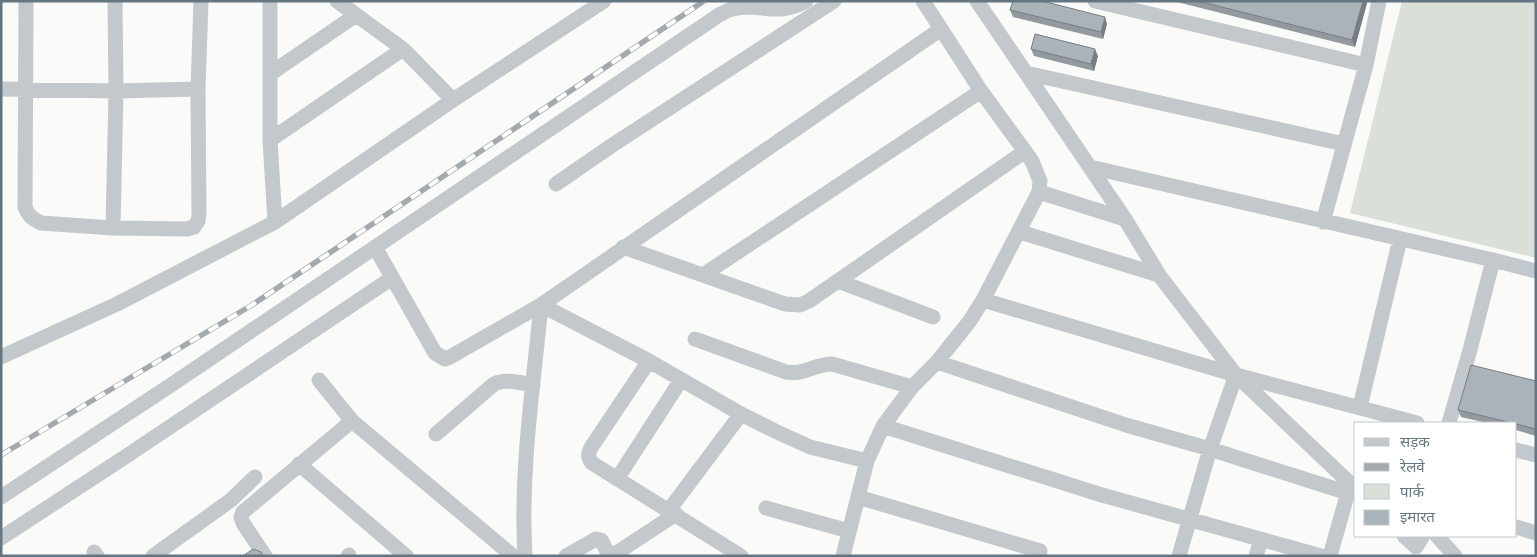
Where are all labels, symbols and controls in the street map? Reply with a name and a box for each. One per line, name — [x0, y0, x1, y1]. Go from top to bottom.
legend — [1354, 422, 1517, 537]
text: सड़क — [1400, 433, 1430, 451]
text: रेलवे — [1399, 458, 1425, 476]
text: पार्क — [1400, 483, 1424, 501]
text: इमारत — [1400, 508, 1435, 526]

